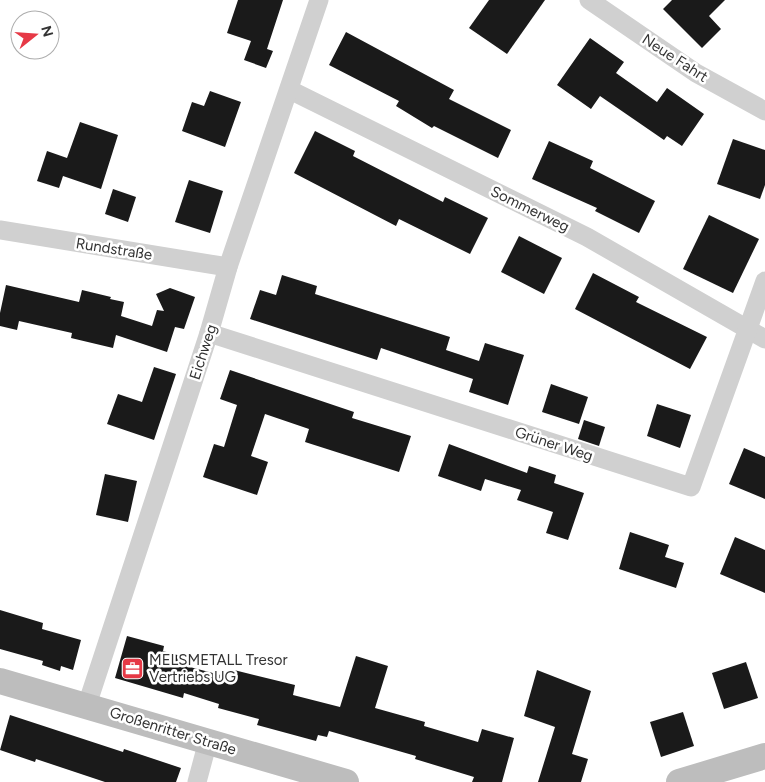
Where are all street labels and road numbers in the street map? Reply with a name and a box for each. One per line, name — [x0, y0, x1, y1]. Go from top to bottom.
street label: Neue Fahrt — [639, 30, 712, 86]
street label: Sommerweg — [488, 182, 572, 236]
street label: Rundstraße — [75, 234, 153, 264]
street label: Eichweg — [186, 322, 220, 382]
street label: Grüner Weg — [513, 423, 595, 465]
street label: Großenritter Straße — [108, 703, 238, 759]

